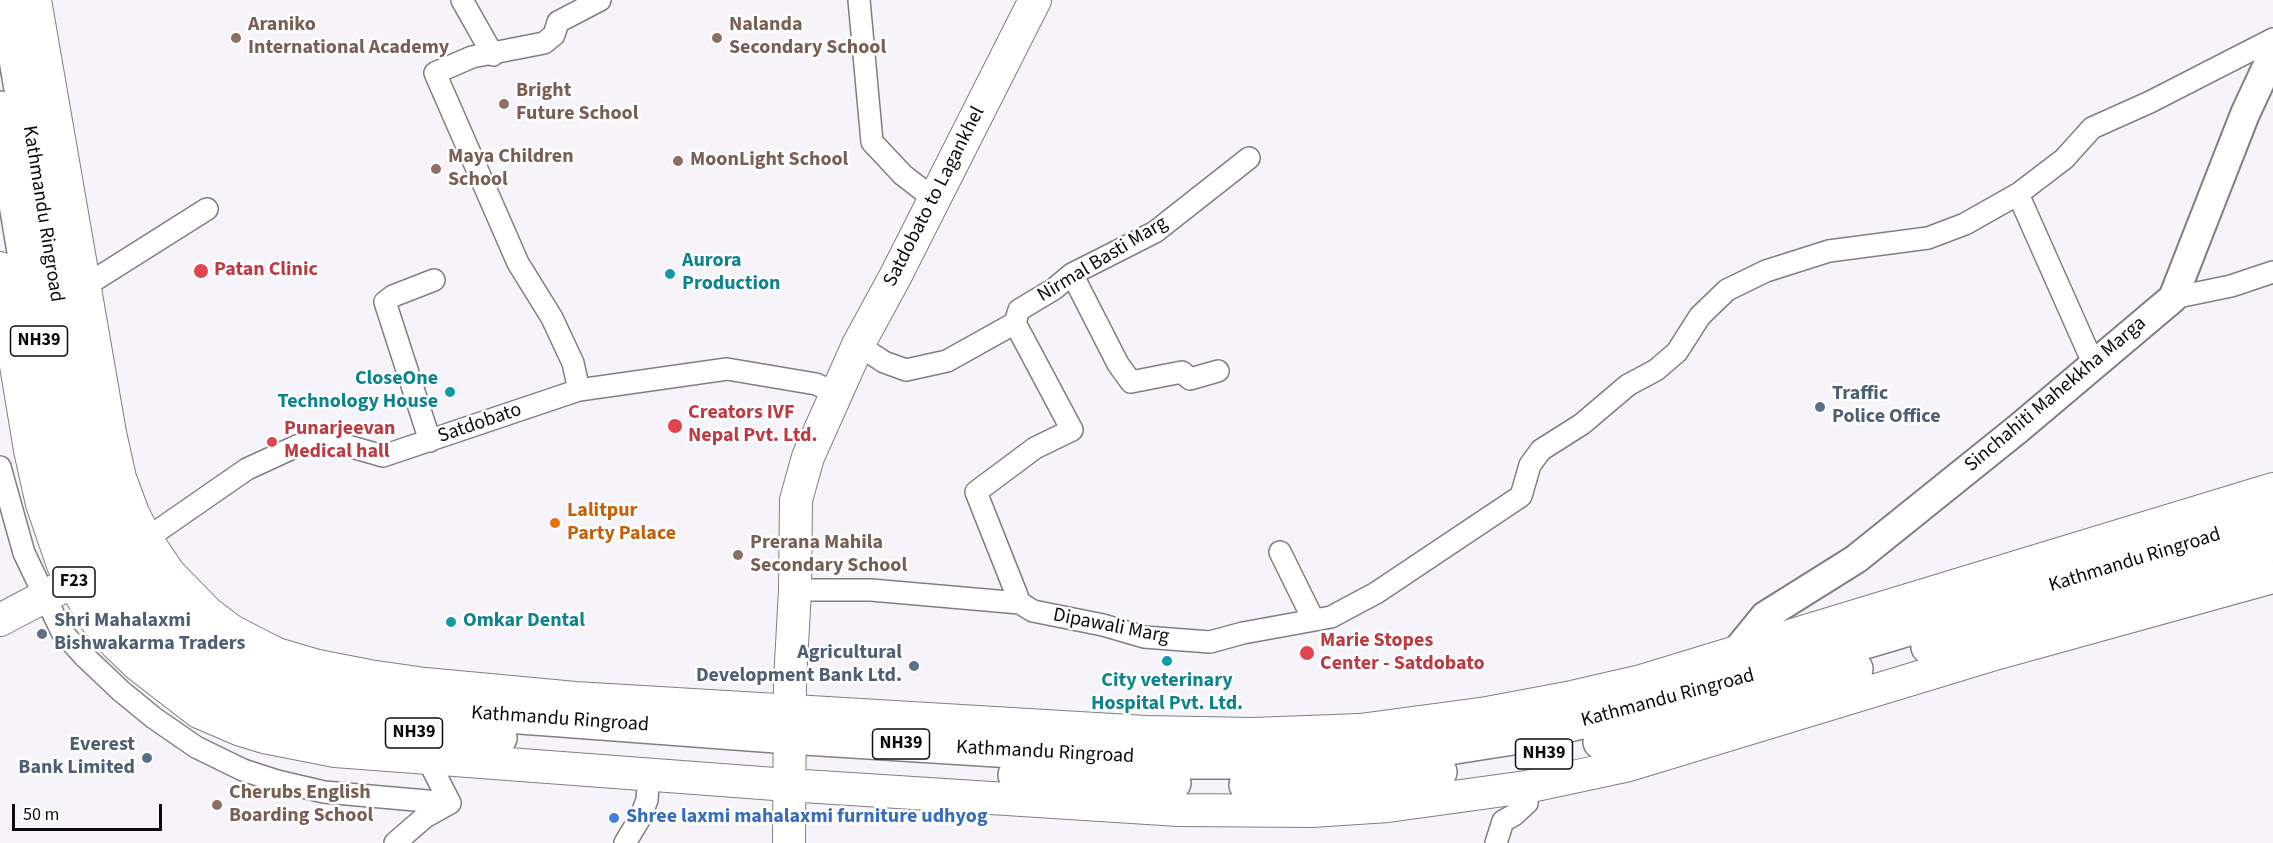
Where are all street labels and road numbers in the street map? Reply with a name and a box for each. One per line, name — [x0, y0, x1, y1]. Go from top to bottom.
street label: Satdobato to Lagankhel — [879, 103, 991, 291]
street label: Kathmandu Ringroad — [16, 124, 68, 304]
street label: Nirmal Basti Marg — [1034, 212, 1172, 308]
street label: Sinchahiti Mahekkha Marga — [1960, 312, 2152, 478]
road number: NH39 — [10, 326, 68, 356]
street label: Satdobato — [435, 399, 525, 449]
street label: Kathmandu Ringroad — [2046, 523, 2224, 599]
road number: F23 — [53, 567, 95, 597]
street label: Dipawali Marg — [1051, 604, 1171, 650]
street label: Kathmandu Ringroad — [1579, 664, 1757, 734]
street label: Kathmandu Ringroad — [470, 702, 650, 738]
road number: NH39 — [386, 718, 442, 748]
road number: NH39 — [872, 729, 930, 759]
street label: Kathmandu Ringroad — [955, 736, 1135, 770]
road number: NH39 — [1516, 739, 1572, 769]

